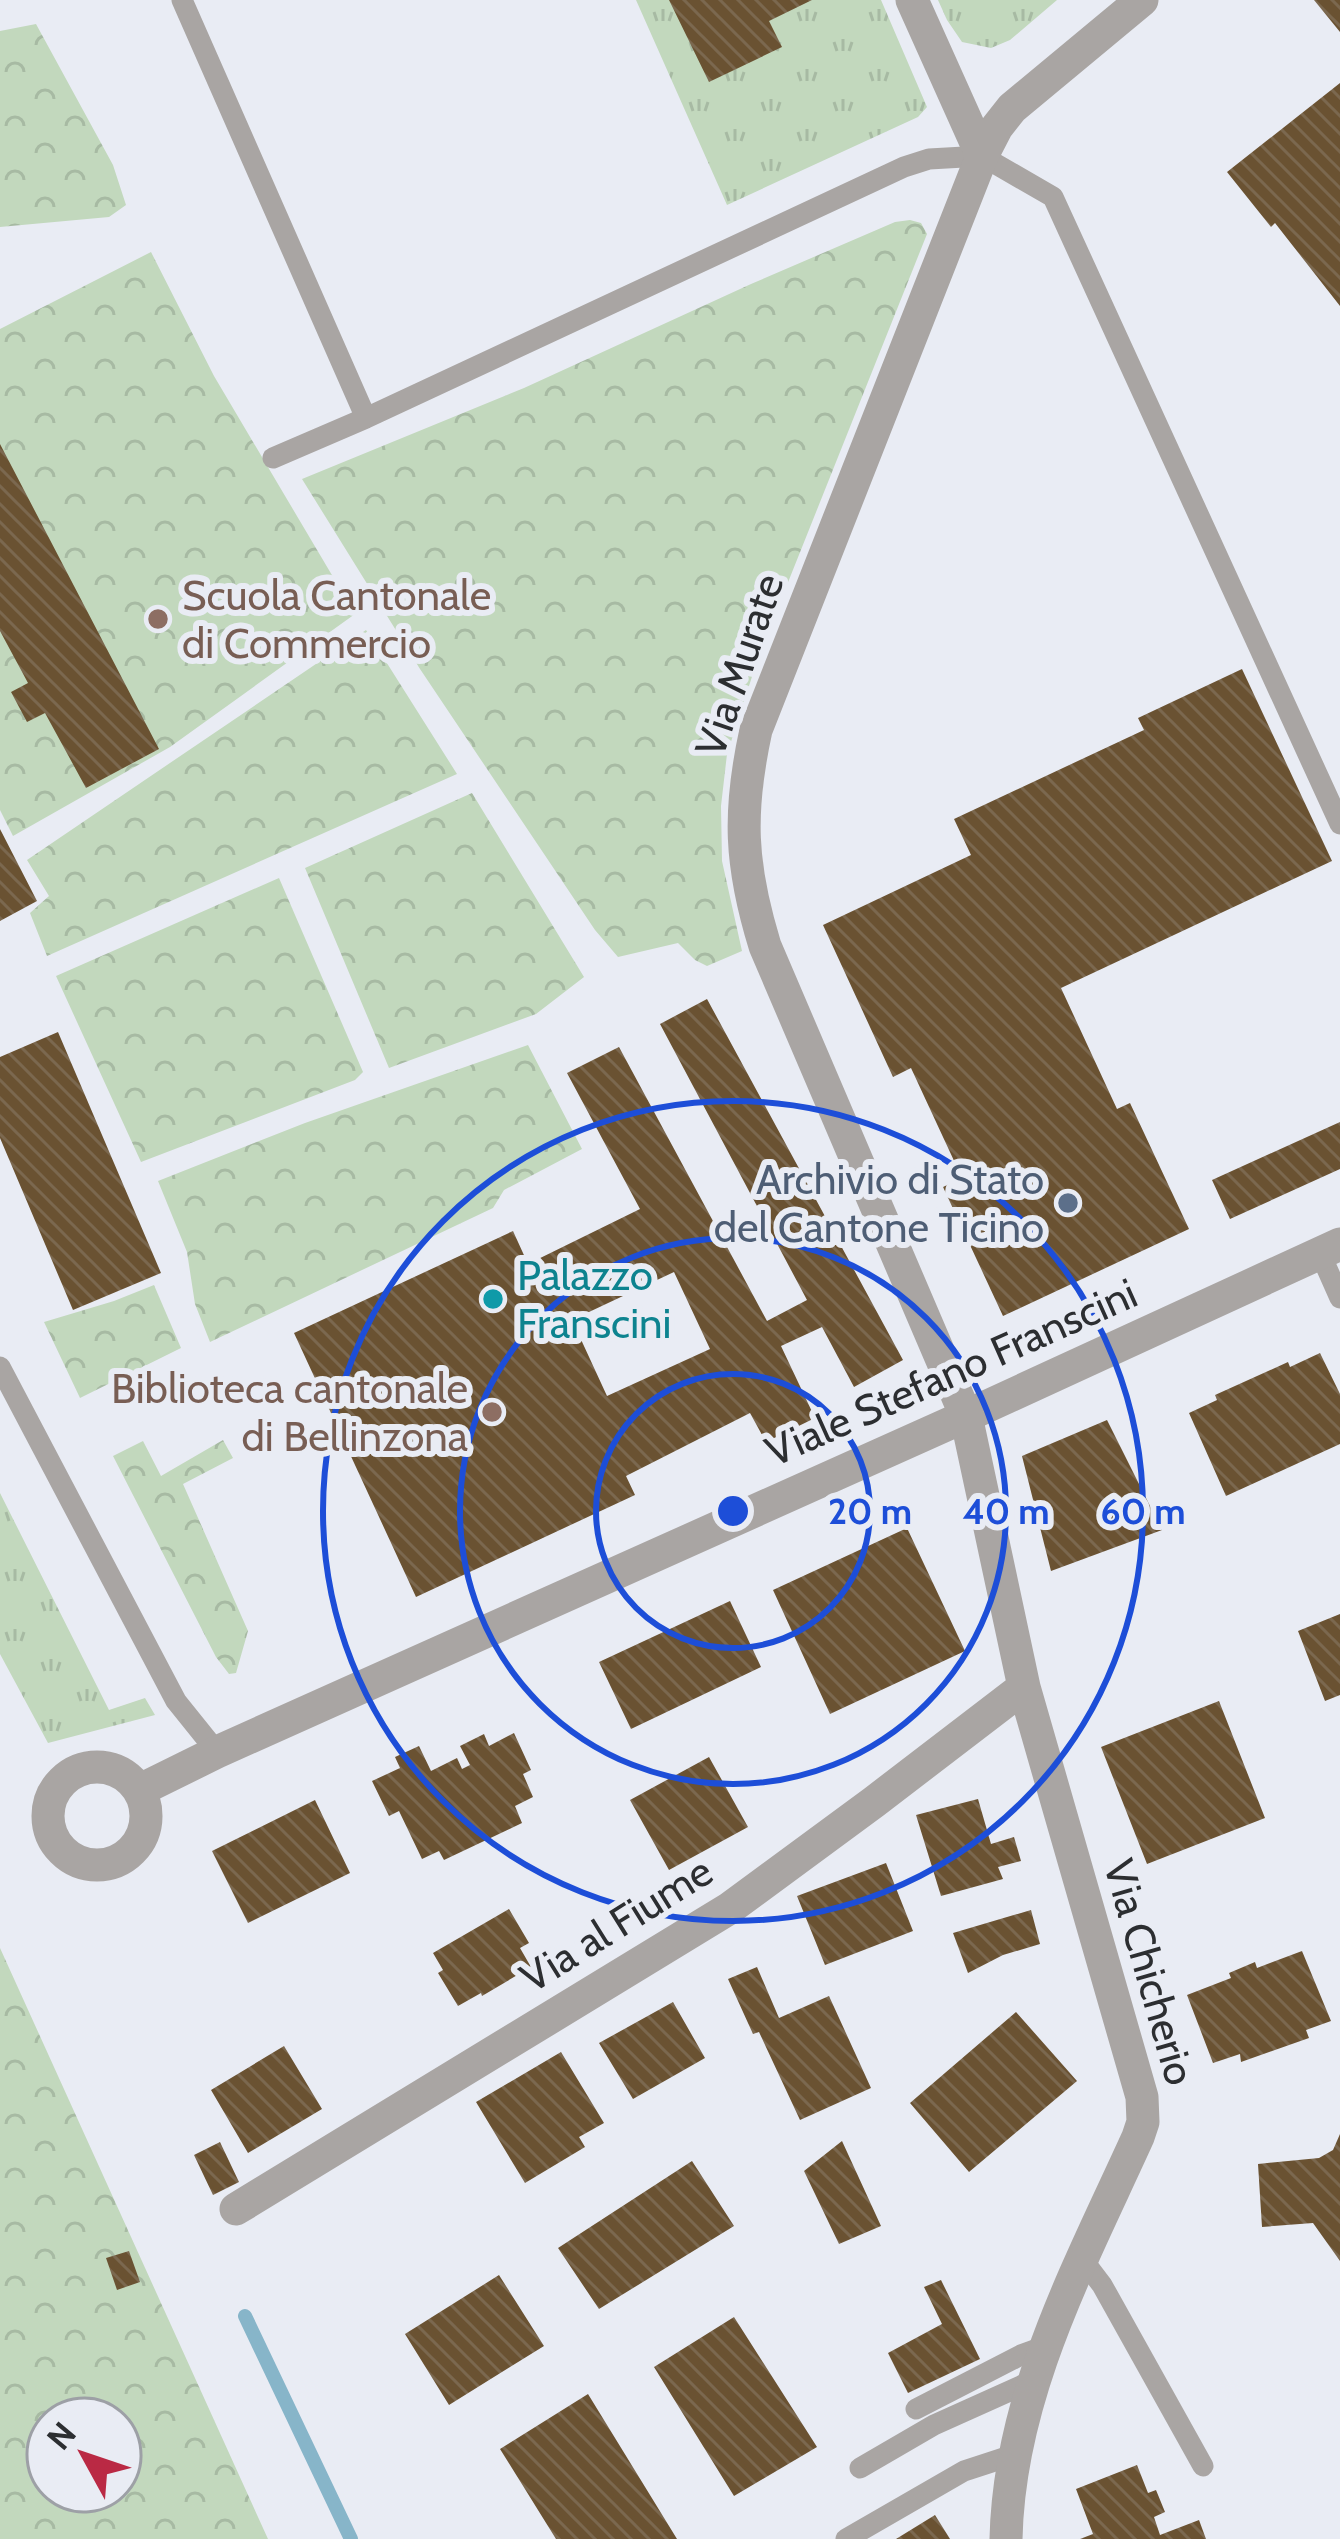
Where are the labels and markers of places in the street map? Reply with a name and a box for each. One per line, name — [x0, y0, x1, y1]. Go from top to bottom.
place label: Scuola Cantonale di Commercio — [182, 569, 491, 669]
marker: Scuola Cantonale di Commercio — [145, 606, 171, 632]
place label: Archivio di Stato del Cantone Ticino — [714, 1153, 1044, 1253]
marker: Archivio di Stato del Cantone Ticino — [1055, 1190, 1081, 1216]
place label: Palazzo Franscini — [517, 1249, 671, 1349]
marker: Palazzo Franscini — [480, 1286, 506, 1312]
place label: Biblioteca cantonale di Bellinzona — [111, 1362, 468, 1462]
marker: Biblioteca cantonale di Bellinzona — [479, 1399, 505, 1425]
centre of rings — [712, 1490, 754, 1532]

